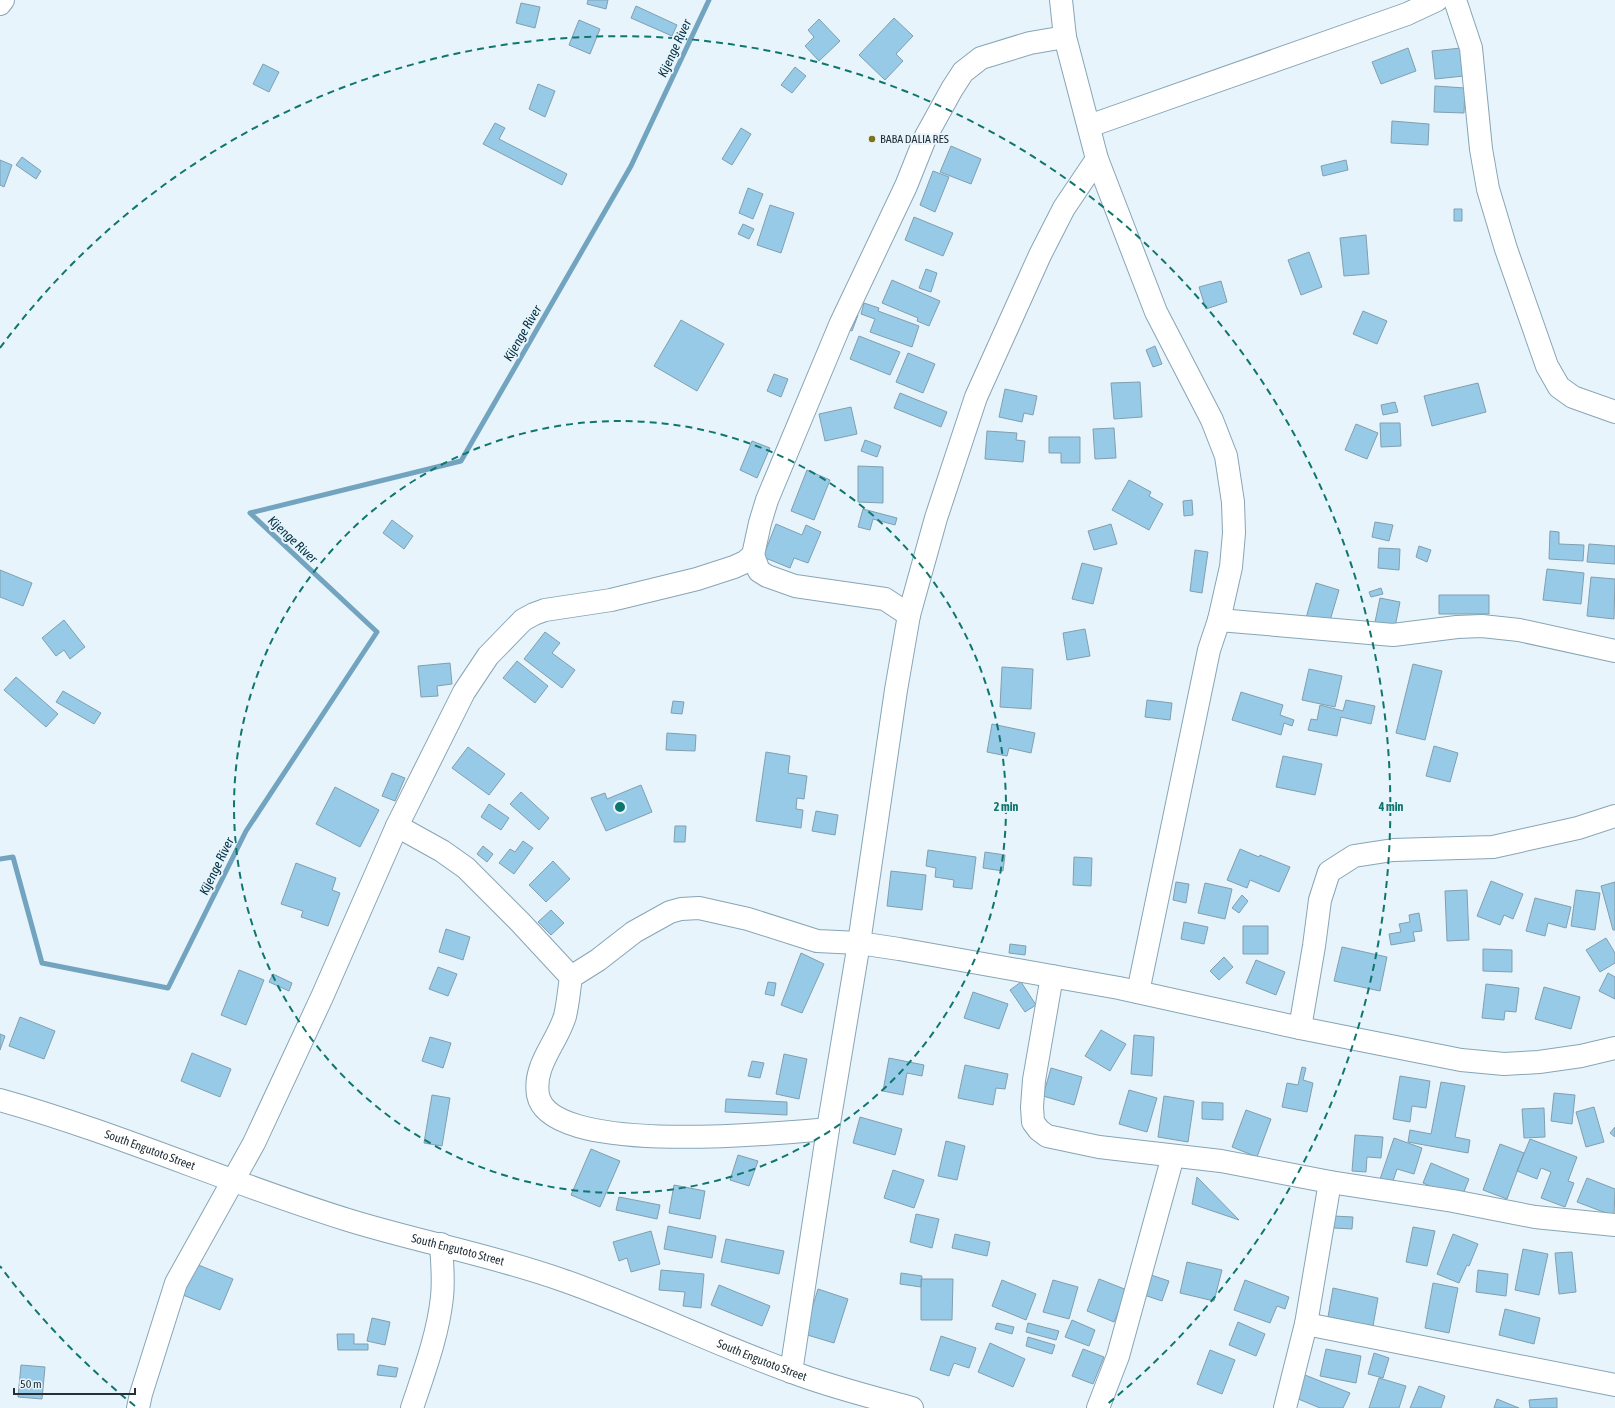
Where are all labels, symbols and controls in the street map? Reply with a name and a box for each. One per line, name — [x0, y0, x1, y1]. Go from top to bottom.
water label: Kijenge River — [655, 16, 695, 79]
place label: BABA DALIA RES — [880, 132, 949, 146]
marker: BABA DALIA RES — [867, 134, 877, 144]
water label: Kijenge River — [500, 302, 545, 364]
water label: Kijenge River — [265, 513, 321, 567]
centre of rings — [613, 800, 627, 814]
text: 2 min — [994, 800, 1018, 814]
text: 4 min — [1378, 800, 1403, 814]
water label: Kijenge River — [196, 834, 237, 897]
street label: South Engutoto Street — [103, 1127, 198, 1173]
street label: South Engutoto Street — [410, 1231, 506, 1269]
street label: South Engutoto Street — [715, 1336, 809, 1384]
scale bar — [14, 1370, 135, 1396]
text: 50 m — [20, 1377, 42, 1391]

